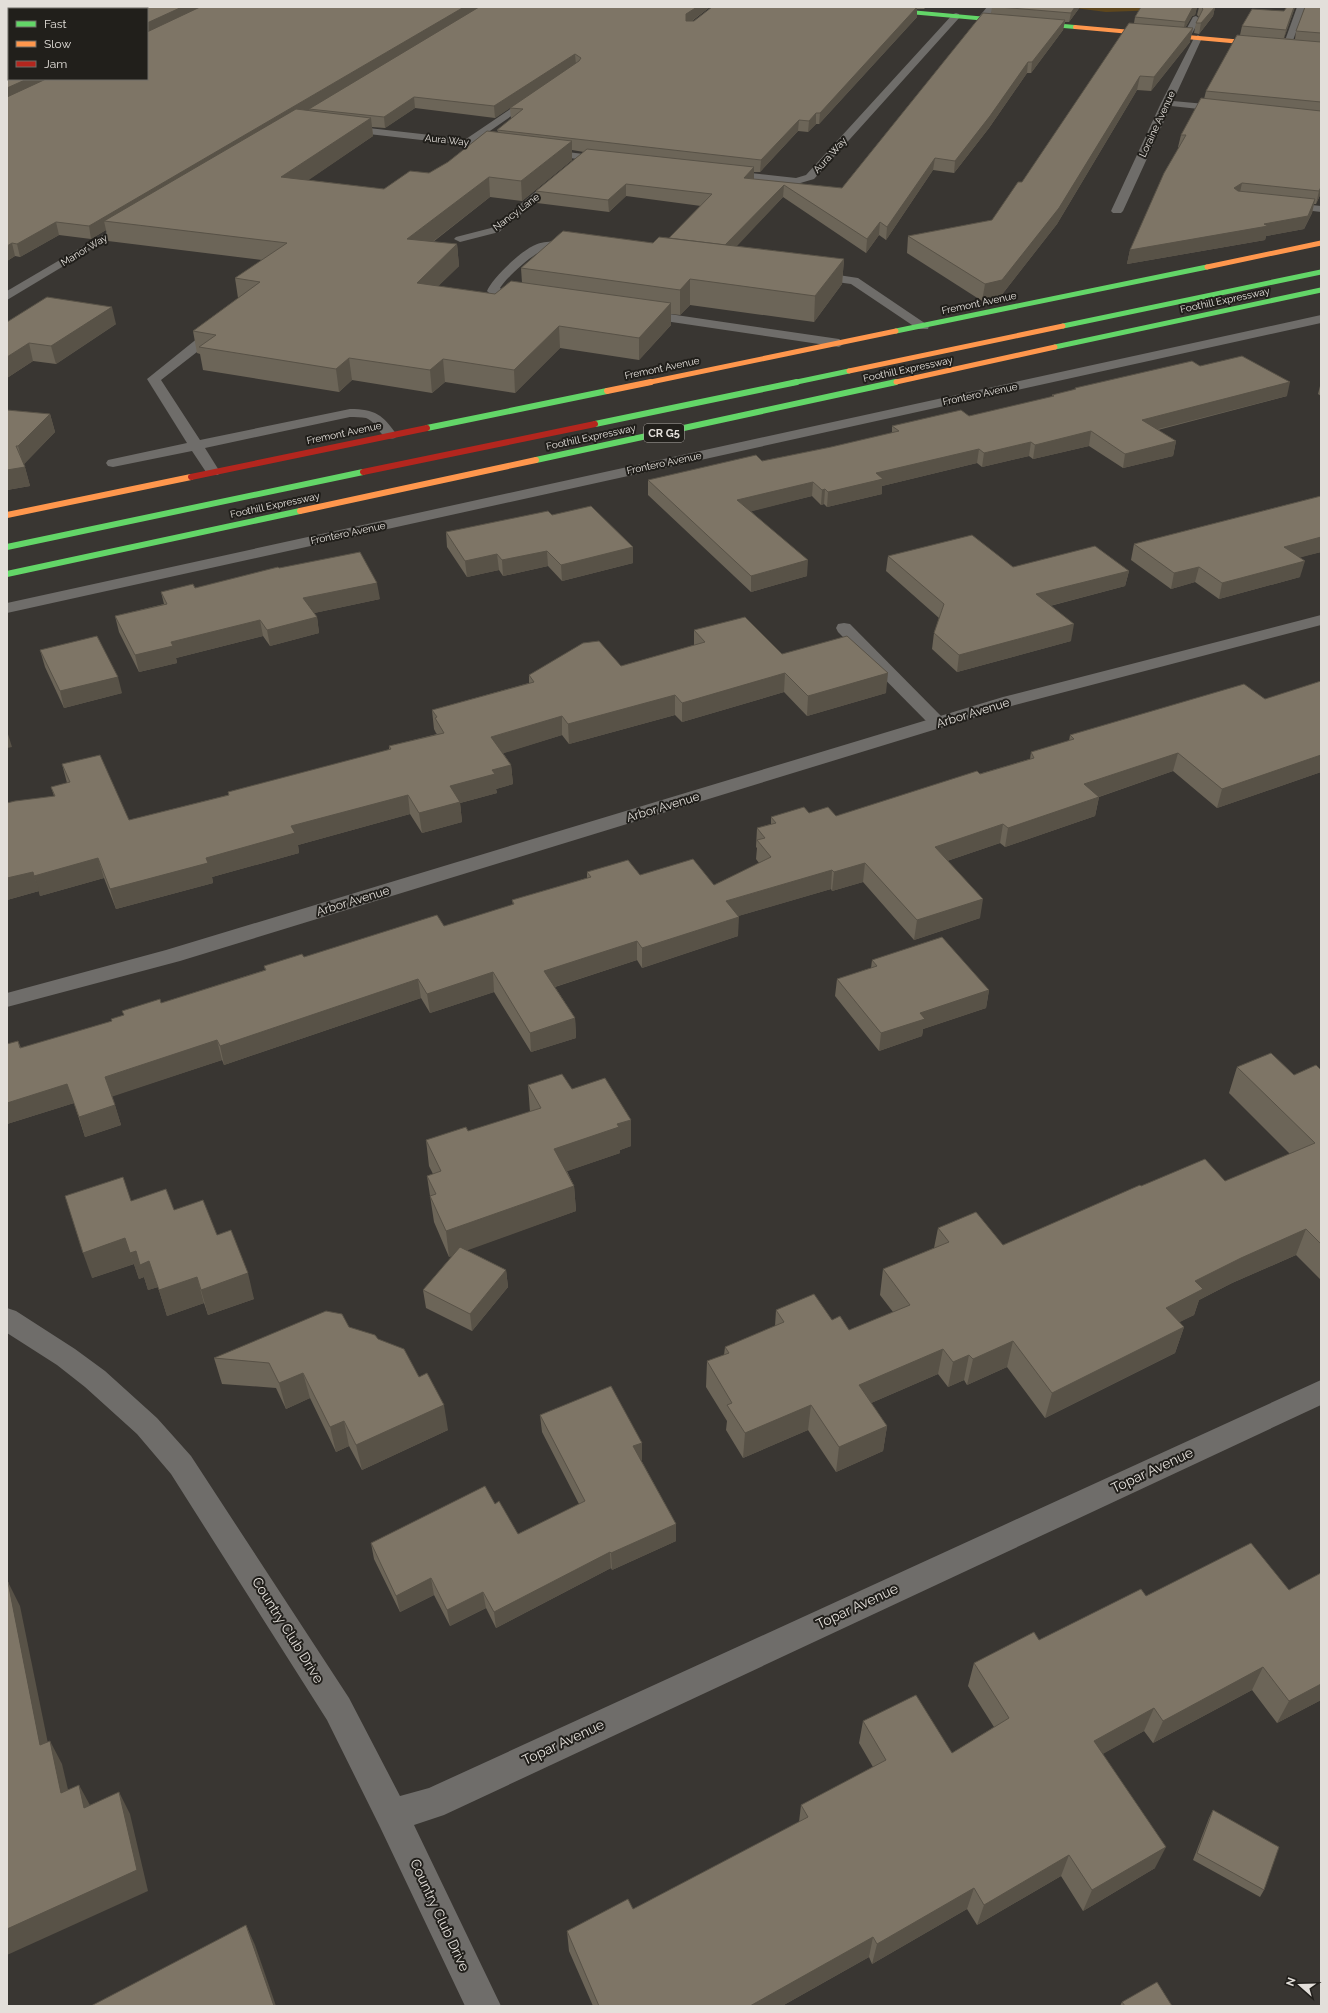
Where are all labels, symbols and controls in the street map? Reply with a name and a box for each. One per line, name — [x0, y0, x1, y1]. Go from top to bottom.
legend — [8, 8, 148, 80]
text: Fast — [44, 17, 67, 31]
text: Slow — [44, 37, 71, 51]
text: Jam — [44, 57, 67, 71]
street label: Loraine Avenue — [1137, 89, 1177, 159]
street label: Aura Way — [424, 132, 470, 148]
street label: Aura Way — [811, 134, 849, 175]
street label: Nancy Lane — [491, 191, 541, 233]
street label: Manor Way — [59, 232, 110, 268]
street label: Foothill Expressway — [1179, 285, 1271, 315]
street label: Fremont Avenue — [941, 290, 1018, 316]
street label: Foothill Expressway — [862, 354, 954, 384]
street label: Fremont Avenue — [624, 355, 701, 381]
street label: Frontero Avenue — [942, 381, 1019, 407]
street label: Fremont Avenue — [306, 420, 383, 446]
street label: Foothill Expressway — [545, 422, 637, 452]
road number: CR G5 — [644, 424, 684, 442]
street label: Frontero Avenue — [626, 450, 703, 476]
street label: Foothill Expressway — [229, 490, 321, 520]
street label: Frontero Avenue — [310, 520, 387, 546]
street label: Arbor Avenue — [935, 695, 1011, 731]
street label: Arbor Avenue — [625, 789, 701, 825]
street label: Arbor Avenue — [315, 883, 391, 919]
street label: Topar Avenue — [1109, 1444, 1195, 1496]
street label: Country Club Drive — [249, 1574, 327, 1686]
street label: Topar Avenue — [814, 1580, 900, 1632]
street label: Topar Avenue — [520, 1716, 606, 1768]
street label: Country Club Drive — [407, 1856, 473, 1974]
north arrow — [1280, 1965, 1320, 2005]
text: N — [1284, 1976, 1299, 1988]

